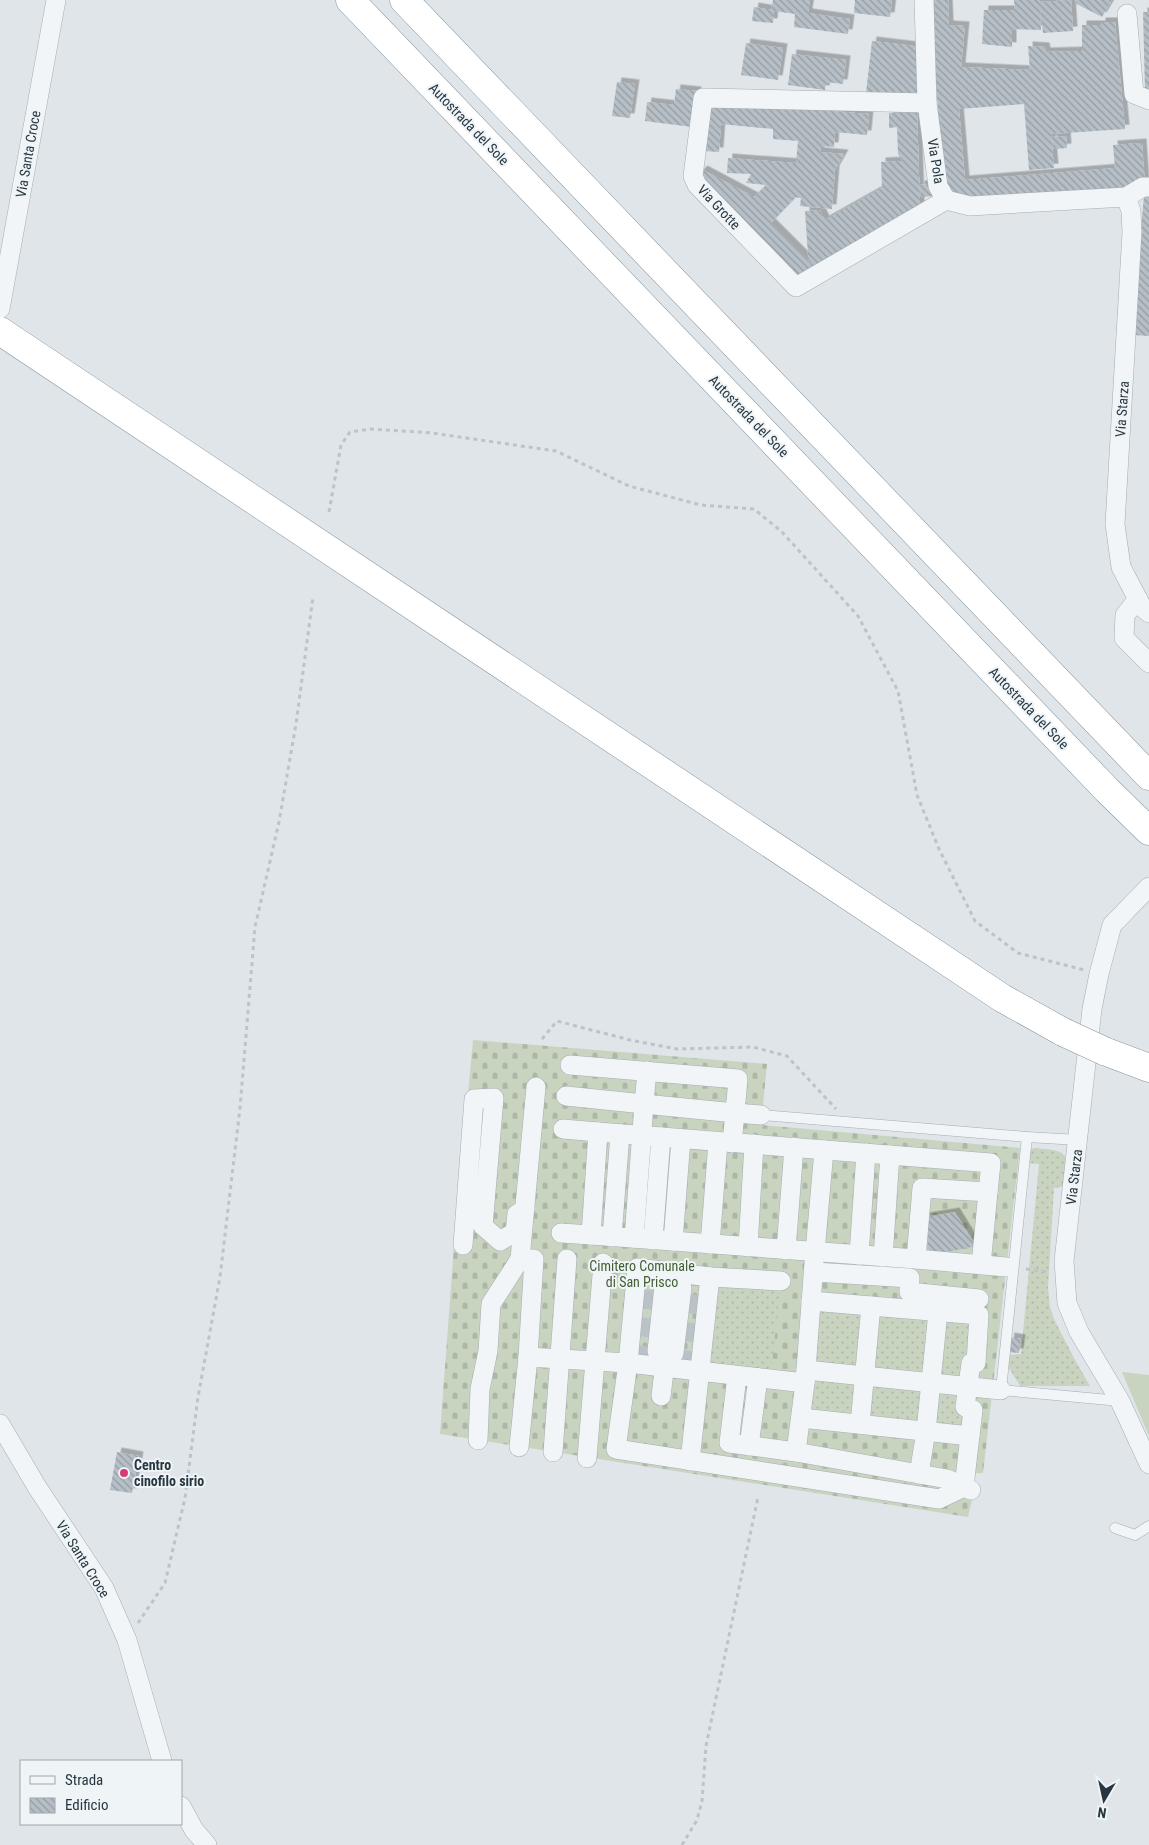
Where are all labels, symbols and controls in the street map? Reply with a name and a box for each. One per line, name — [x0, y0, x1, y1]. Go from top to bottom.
street label: Autostrada del Sole — [426, 80, 513, 169]
street label: Via Santa Croce — [12, 109, 44, 199]
street label: Via Pola — [925, 137, 947, 185]
street label: Via Grotte — [694, 181, 744, 233]
street label: Autostrada del Sole — [706, 372, 793, 461]
street label: Via Starza — [1112, 380, 1132, 438]
street label: Autostrada del Sole — [986, 664, 1073, 753]
street label: Via Starza — [1063, 1148, 1085, 1206]
park label: Cimitero Comunale di San Prisco — [589, 1258, 695, 1290]
place label: Centro cinofilo sirio — [134, 1457, 204, 1489]
marker: Centro cinofilo sirio — [118, 1467, 130, 1479]
street label: Via Santa Croce — [53, 1517, 113, 1601]
legend — [20, 1760, 182, 1825]
text: Strada — [65, 1771, 103, 1789]
north arrow — [1079, 1775, 1129, 1825]
text: Edificio — [65, 1796, 108, 1814]
text: N — [1096, 1804, 1107, 1821]

